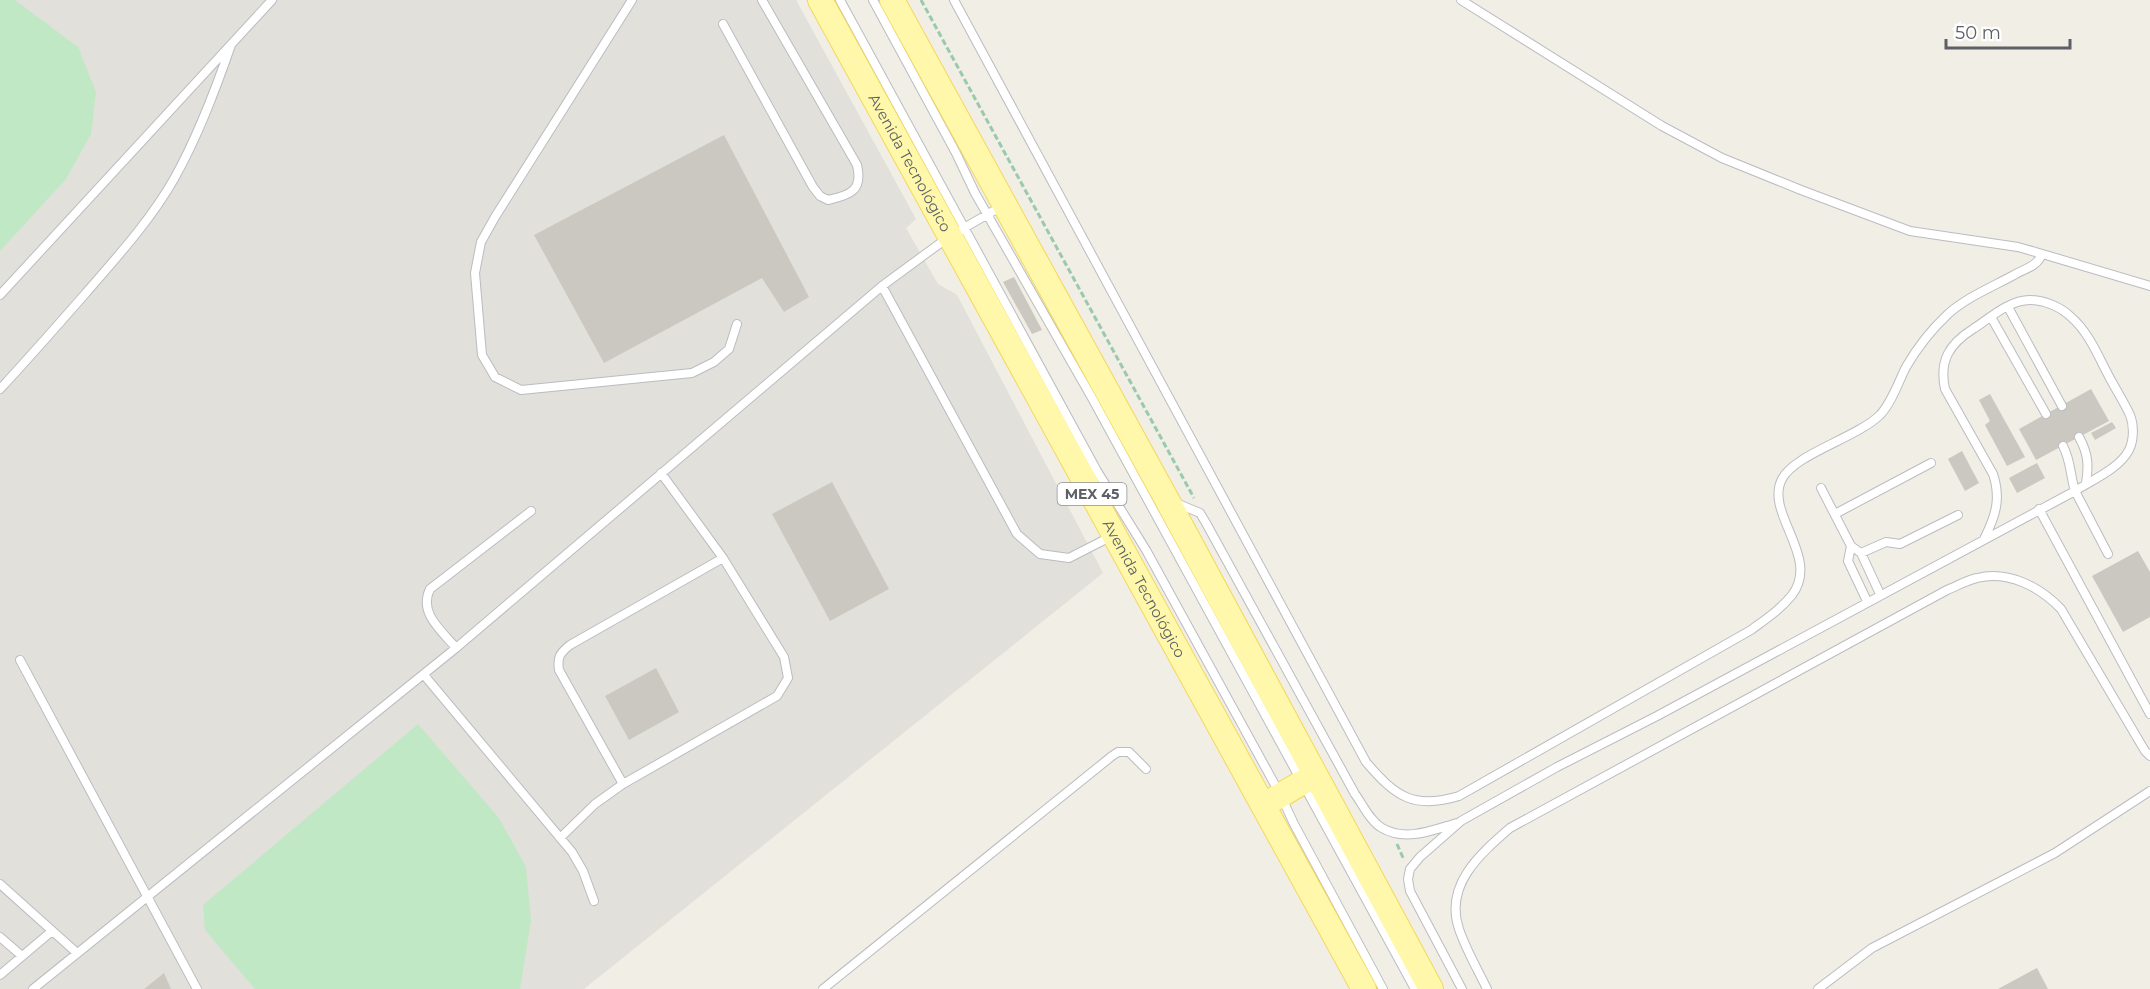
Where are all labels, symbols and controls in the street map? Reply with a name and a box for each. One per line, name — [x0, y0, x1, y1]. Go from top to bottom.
scale bar — [1946, 12, 2070, 50]
text: 50 m — [1955, 22, 2001, 44]
street label: Avenida Tecnológico — [864, 90, 956, 235]
road number: MEX 45 — [1058, 483, 1126, 505]
street label: Avenida Tecnológico — [1099, 516, 1190, 661]

